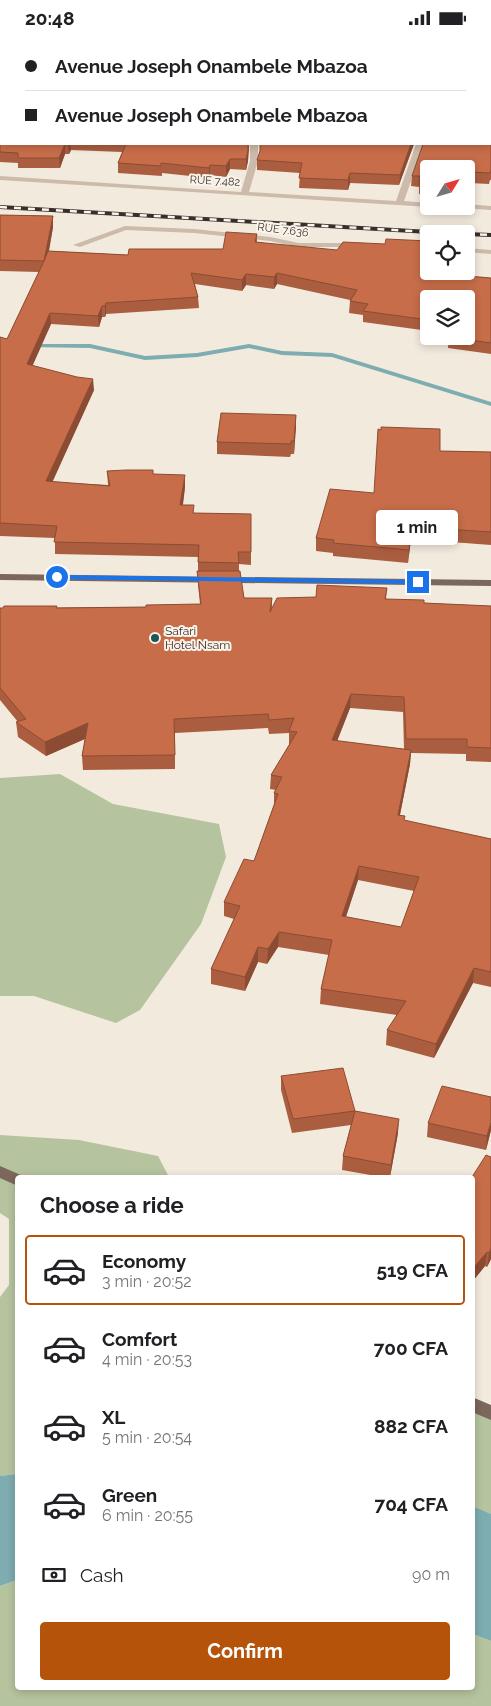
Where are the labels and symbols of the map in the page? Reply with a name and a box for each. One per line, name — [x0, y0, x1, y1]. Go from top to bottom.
north arrow — [420, 160, 475, 215]
street label: RUE 7.482 — [189, 173, 241, 189]
street label: RUE 7.636 — [257, 220, 310, 240]
callout: 1 min — [377, 509, 459, 545]
route start — [46, 566, 68, 588]
route end — [407, 571, 429, 593]
place label: Safari Hotel Nsam — [165, 624, 230, 652]
marker: Safari Hotel Nsam — [149, 632, 161, 644]

